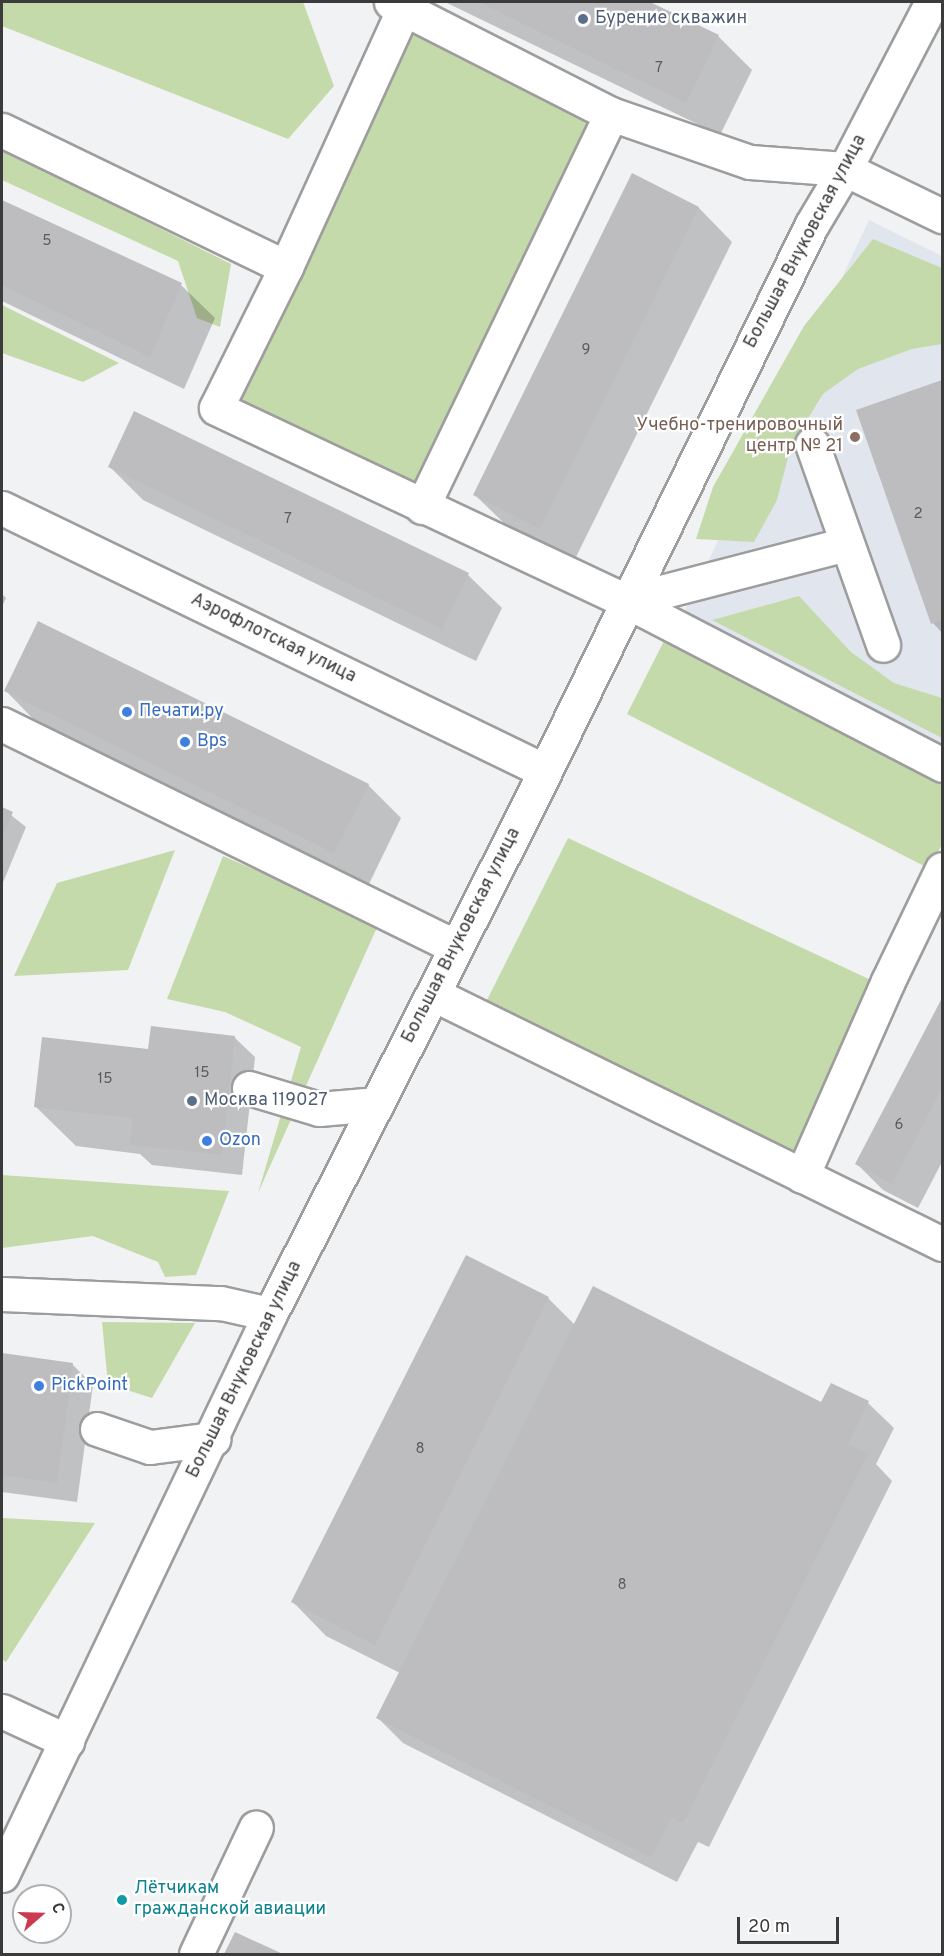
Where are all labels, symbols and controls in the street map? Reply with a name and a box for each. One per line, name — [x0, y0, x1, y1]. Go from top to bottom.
place label: Бурение скважин — [595, 8, 747, 30]
marker: Бурение скважин — [576, 12, 590, 26]
house number: 7 — [655, 60, 663, 78]
street label: Большая Внуковская улица — [740, 132, 872, 352]
house number: 5 — [42, 233, 52, 251]
house number: 9 — [582, 342, 590, 360]
place label: Учебно-тренировочный центр № 21 — [636, 416, 843, 458]
marker: Учебно-тренировочный центр № 21 — [848, 430, 862, 444]
house number: 2 — [913, 506, 923, 524]
house number: 7 — [284, 511, 292, 529]
street label: Аэрофлотская улица — [187, 590, 359, 688]
place label: Печати.ру — [139, 701, 224, 723]
marker: Печати.ру — [120, 705, 134, 719]
place label: Bps — [197, 731, 227, 753]
marker: Bps — [178, 735, 192, 749]
street label: Большая Внуковская улица — [398, 825, 526, 1047]
house number: 15 — [195, 1065, 209, 1083]
house number: 15 — [98, 1071, 112, 1089]
place label: Москва 119027 — [204, 1090, 328, 1112]
marker: Москва 119027 — [185, 1094, 199, 1108]
house number: 6 — [895, 1117, 903, 1135]
place label: Ozon — [219, 1130, 261, 1152]
marker: Ozon — [200, 1134, 214, 1148]
street label: Большая Внуковская улица — [183, 1258, 307, 1482]
place label: PickPoint — [51, 1375, 128, 1397]
marker: PickPoint — [32, 1379, 46, 1393]
house number: 8 — [415, 1441, 425, 1459]
house number: 8 — [617, 1577, 627, 1595]
place label: Лётчикам гражданской авиации — [134, 1879, 326, 1922]
north arrow — [12, 1884, 72, 1944]
marker: Лётчикам гражданской авиации — [115, 1893, 129, 1907]
text: С — [46, 1900, 68, 1917]
scale bar — [740, 1905, 842, 1943]
text: 20 m — [748, 1916, 790, 1939]

